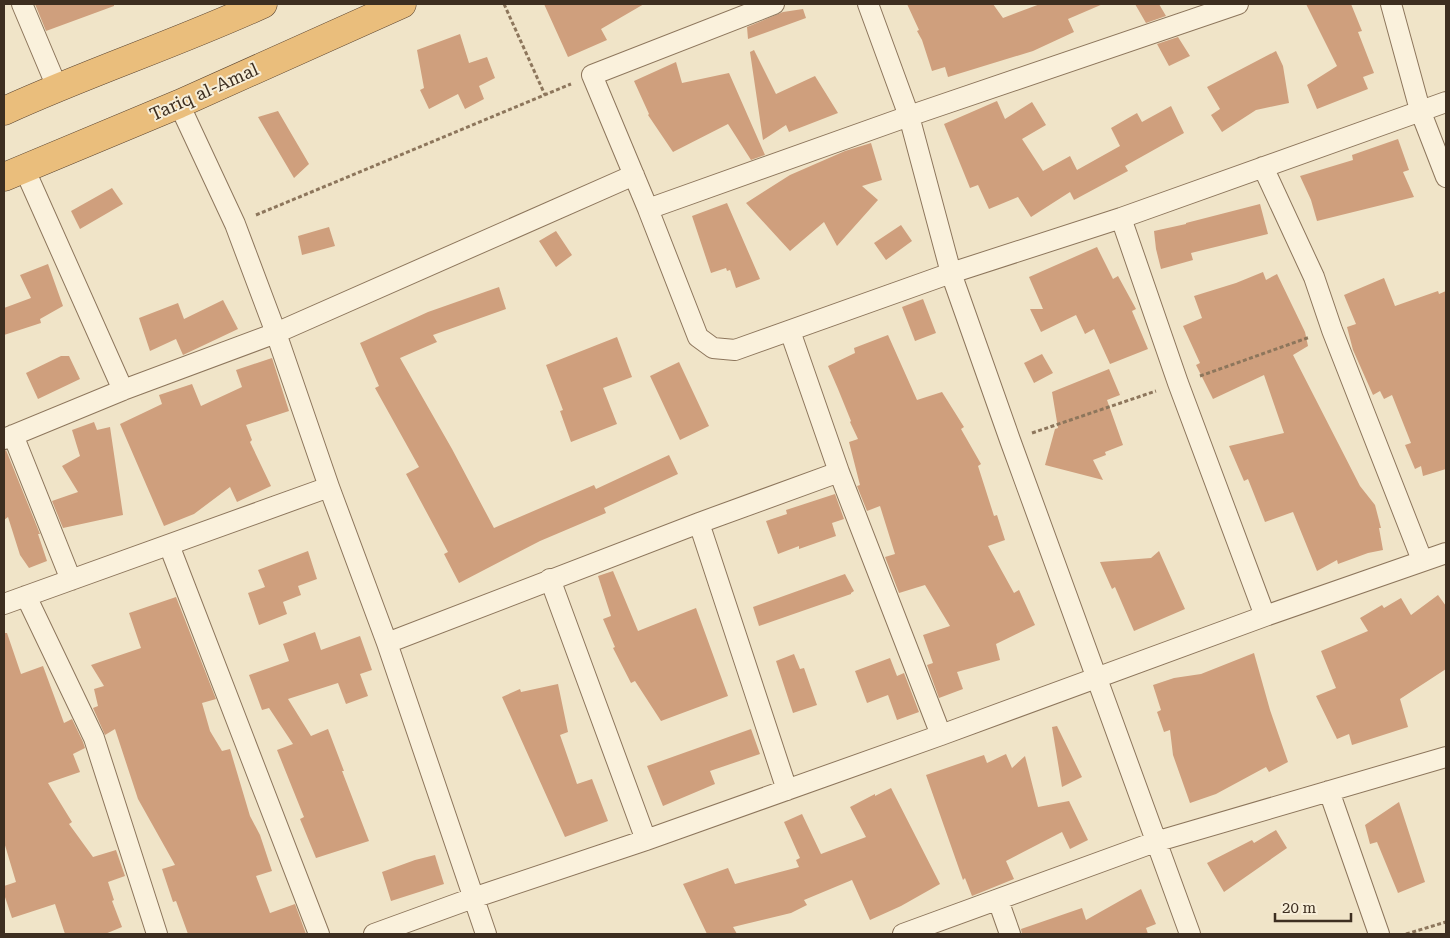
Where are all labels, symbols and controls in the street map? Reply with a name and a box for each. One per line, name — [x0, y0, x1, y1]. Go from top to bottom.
street label: Tariq al-Amal — [146, 58, 262, 125]
scale bar — [1275, 890, 1351, 922]
text: 20 m — [1282, 899, 1317, 917]

